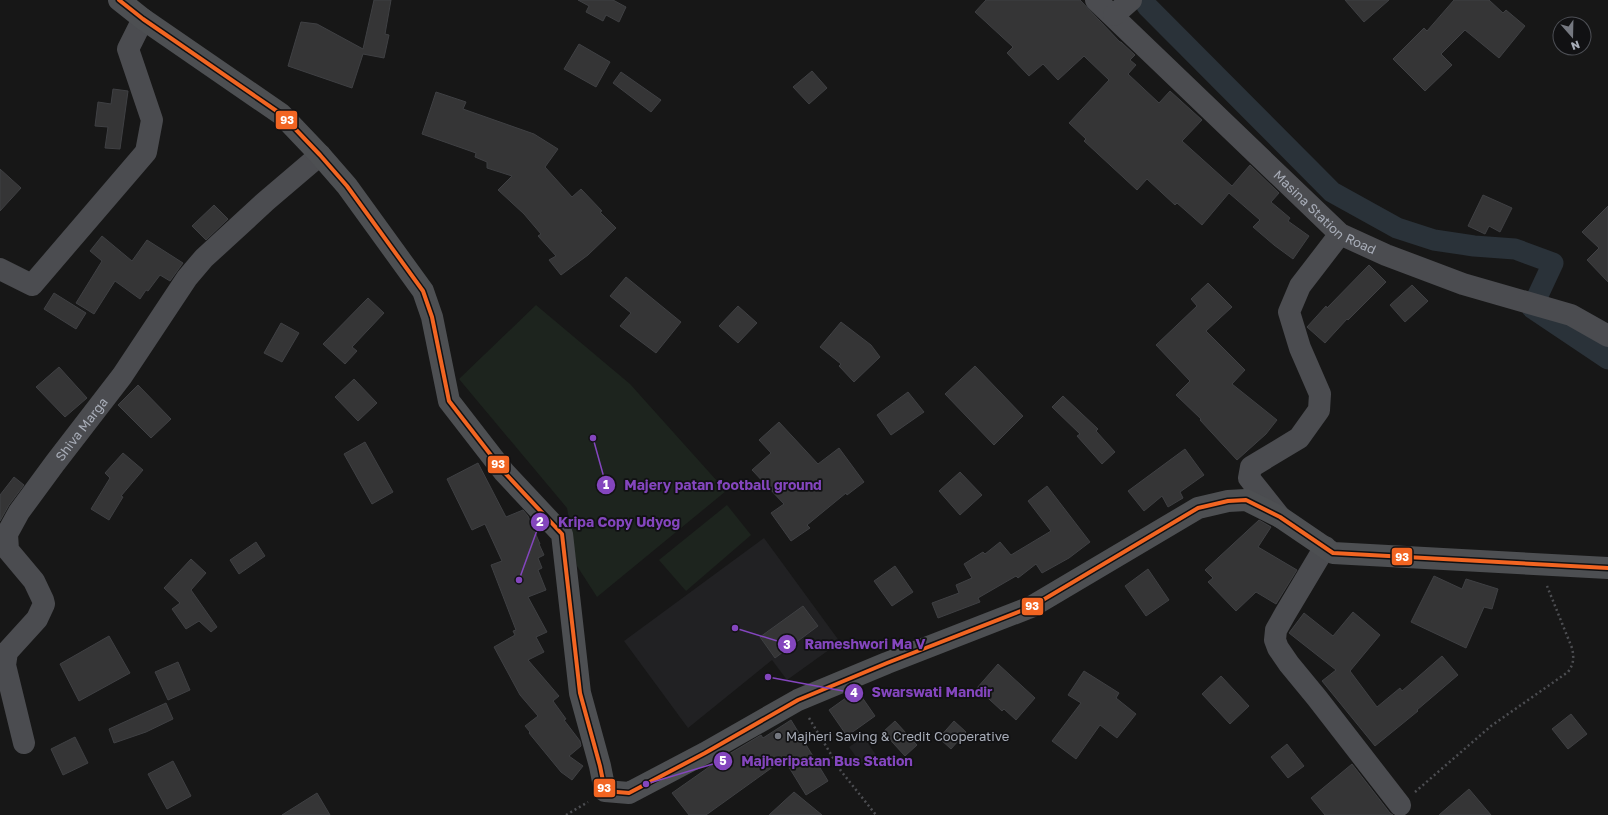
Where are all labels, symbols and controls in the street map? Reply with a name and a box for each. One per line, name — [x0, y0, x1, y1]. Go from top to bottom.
north arrow — [1552, 16, 1592, 56]
text: N — [1569, 38, 1582, 53]
line badge: 93 — [275, 110, 298, 130]
text: 93 — [280, 113, 294, 126]
street label: Masina Station Road — [1270, 167, 1379, 257]
street label: Shiva Marga — [52, 394, 111, 464]
line badge: 93 — [487, 455, 510, 474]
text: 93 — [491, 457, 505, 470]
callout: Majery patan football ground — [596, 472, 830, 498]
text: Majery patan football ground — [624, 476, 822, 493]
text: 1 — [603, 477, 609, 492]
callout: Kripa Copy Udyog — [530, 509, 688, 535]
text: Kripa Copy Udyog — [558, 513, 680, 530]
text: 2 — [536, 514, 544, 529]
line badge: 93 — [1391, 547, 1413, 566]
text: 93 — [1395, 550, 1409, 563]
line badge: 93 — [1021, 597, 1044, 616]
text: 93 — [1025, 599, 1039, 612]
callout: Rameshwori Ma V — [777, 631, 934, 657]
text: Rameshwori Ma V — [804, 635, 926, 652]
text: 3 — [783, 637, 791, 652]
callout: Swarswati Mandir — [844, 680, 1001, 706]
text: Swarswati Mandir — [871, 683, 993, 700]
text: 4 — [850, 685, 858, 700]
place label: Majheri Saving & Credit Cooperative — [786, 728, 1009, 744]
marker: Majheri Saving & Credit Cooperative — [773, 731, 783, 741]
callout: Majheripatan Bus Station — [713, 748, 921, 774]
text: Majheripatan Bus Station — [741, 752, 913, 769]
text: 5 — [719, 753, 727, 768]
line badge: 93 — [593, 778, 616, 798]
text: 93 — [597, 781, 611, 794]

